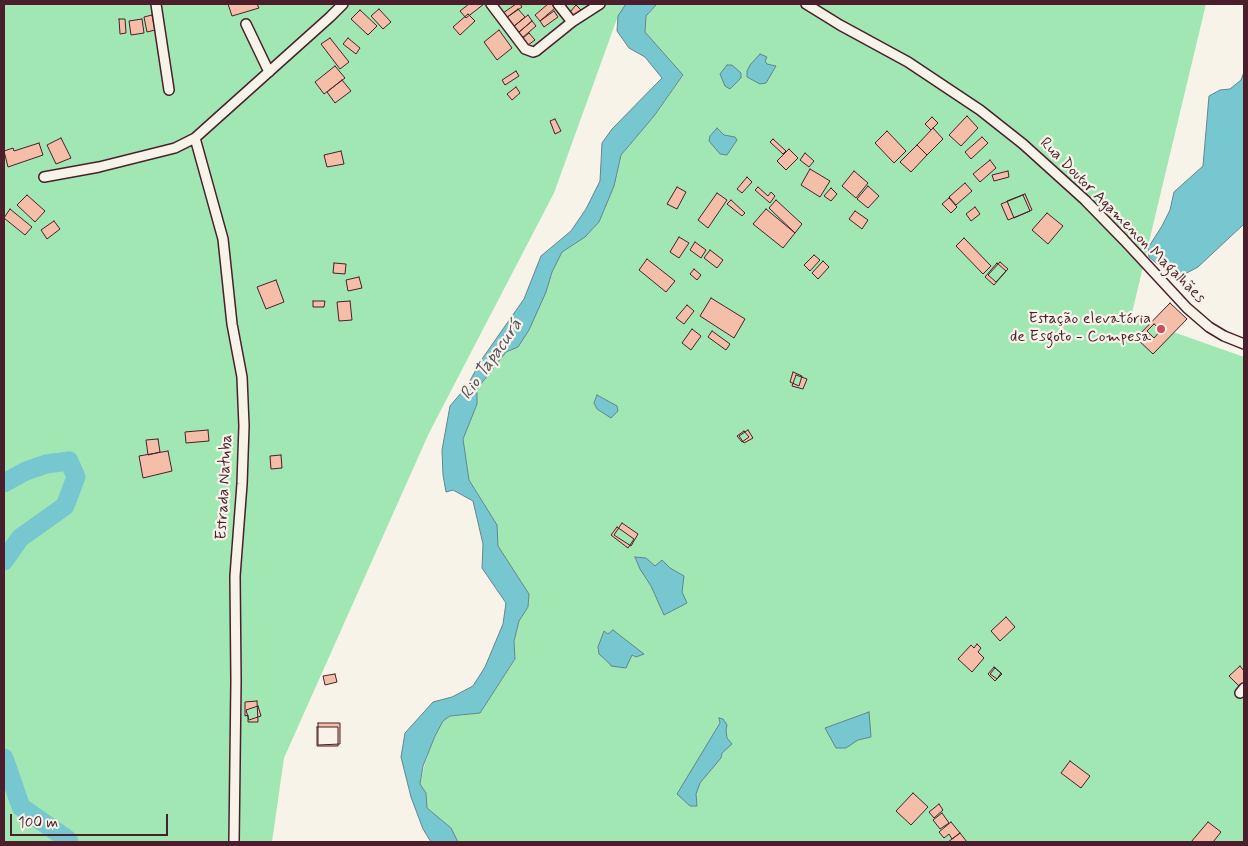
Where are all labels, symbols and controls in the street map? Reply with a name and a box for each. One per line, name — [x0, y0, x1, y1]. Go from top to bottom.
street label: Rua Doutor Agamenon Magalhães — [1035, 134, 1209, 308]
place label: Estação elevatória de Esgoto - Compesa — [1010, 310, 1151, 348]
water label: Rio Tapacurá — [456, 316, 528, 404]
marker: Estação elevatória de Esgoto - Compesa — [1155, 323, 1167, 335]
street label: Estrada Natuba — [213, 434, 237, 540]
scale bar — [12, 804, 170, 836]
text: 100 m — [18, 813, 58, 833]

